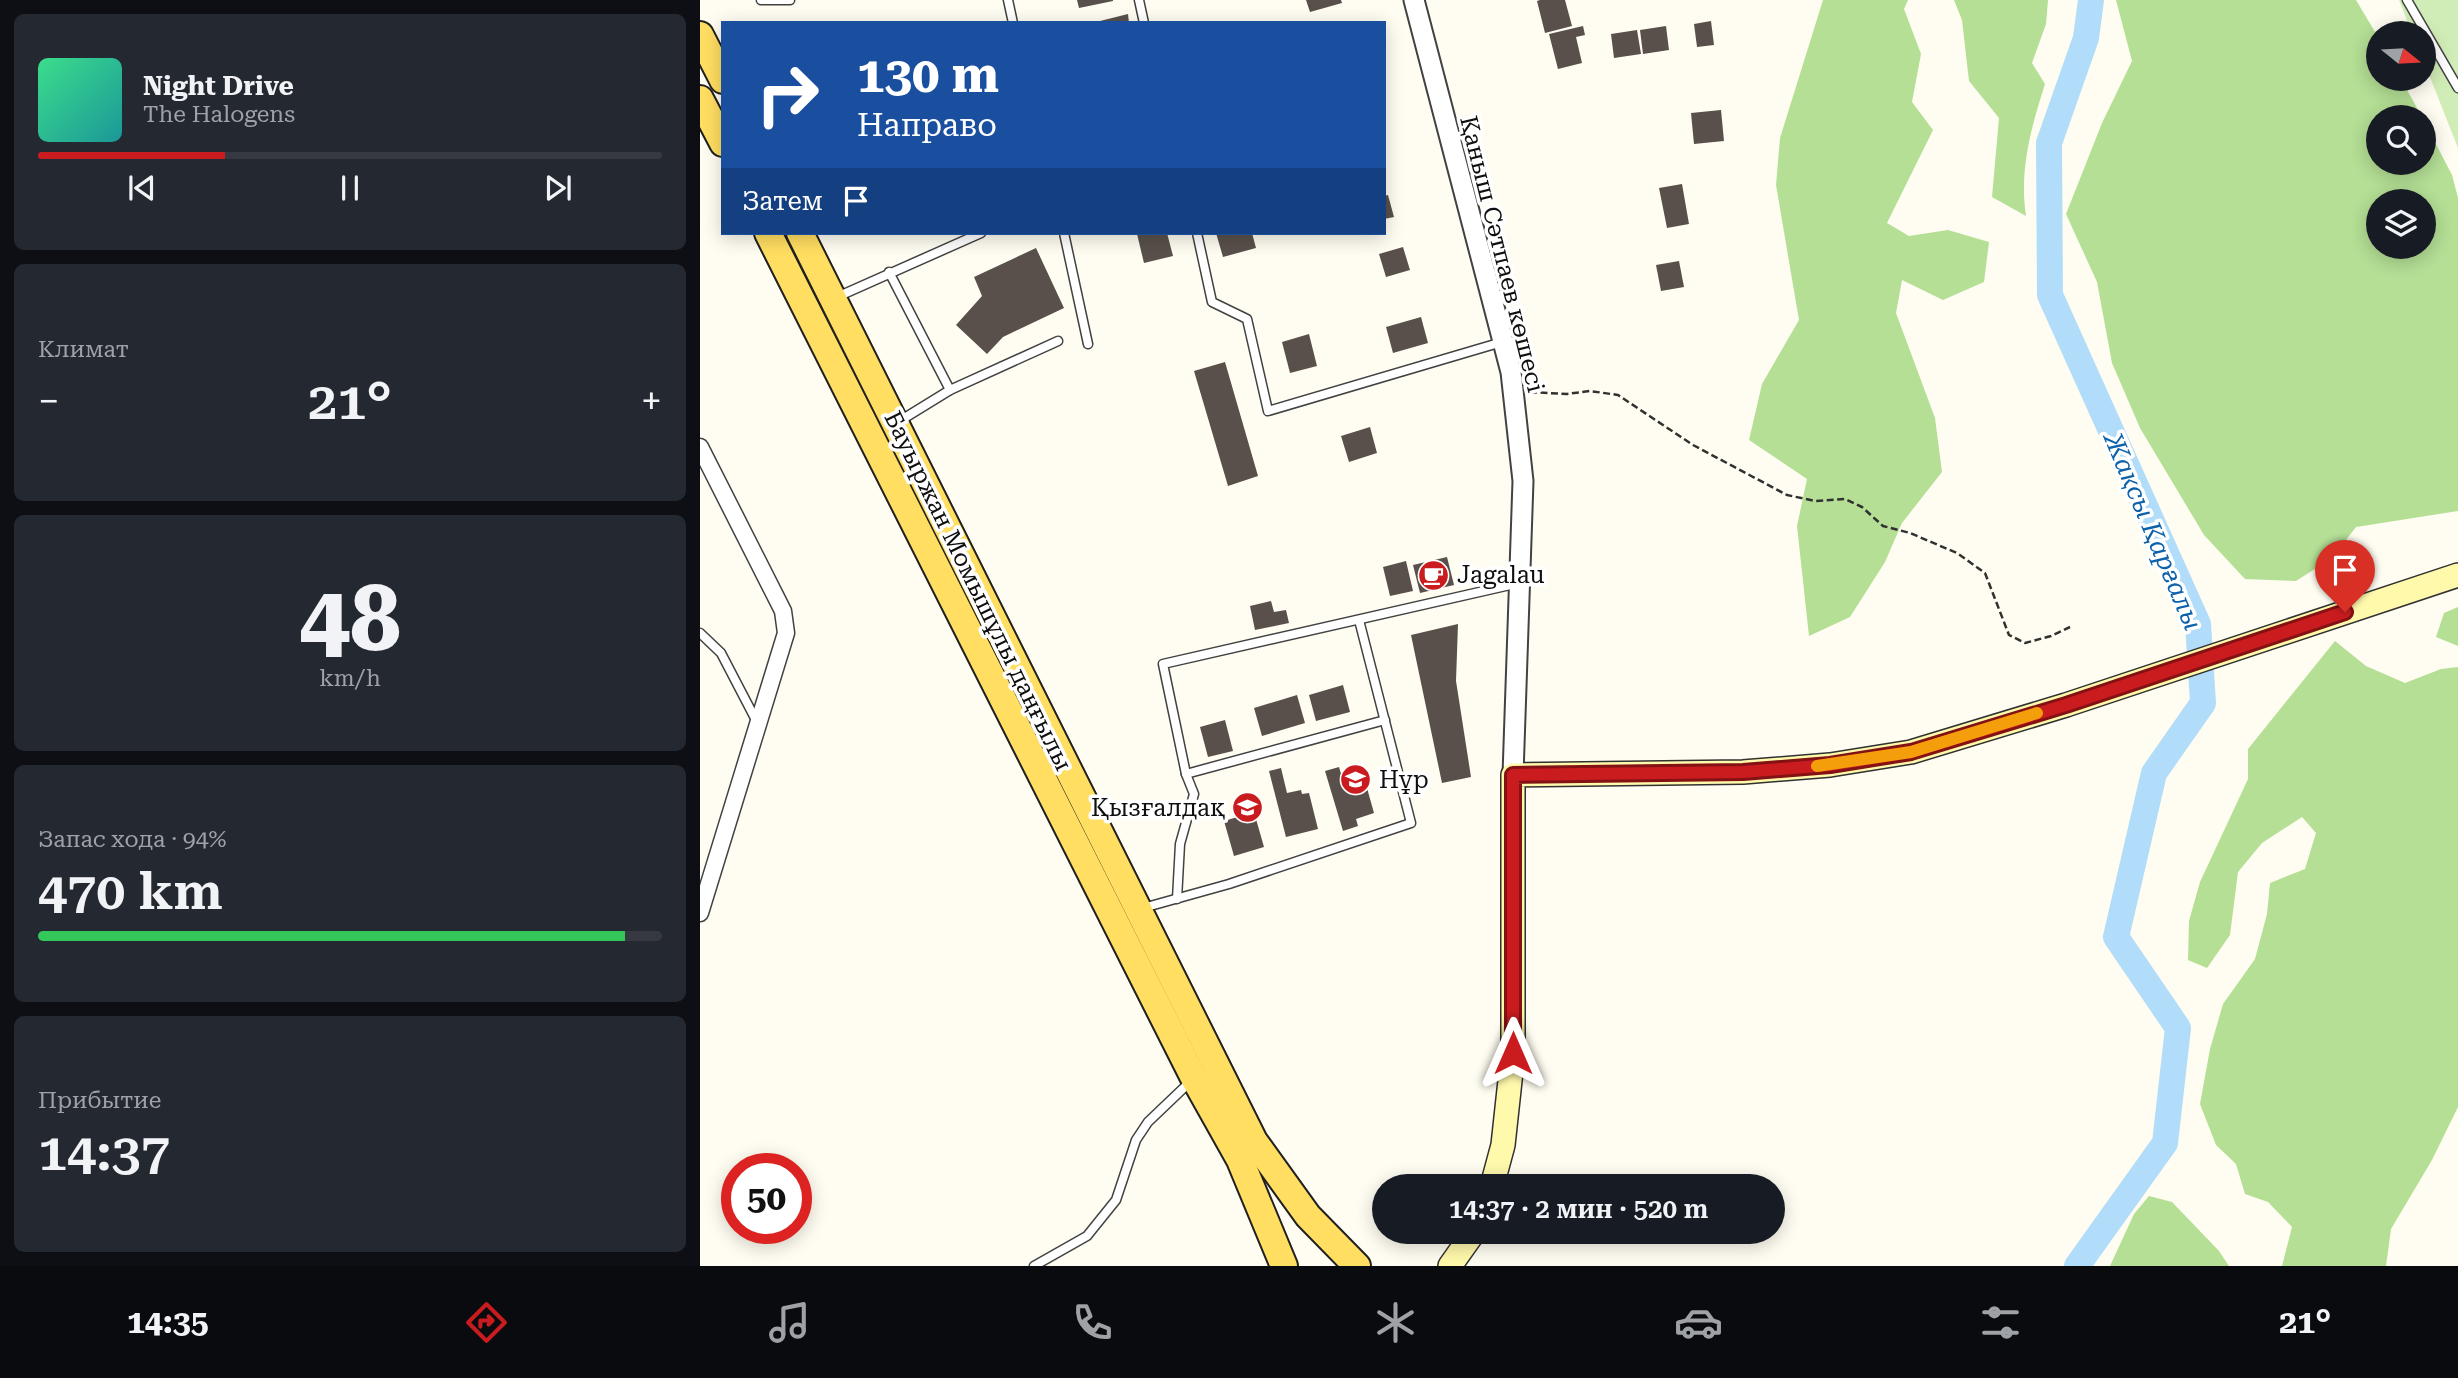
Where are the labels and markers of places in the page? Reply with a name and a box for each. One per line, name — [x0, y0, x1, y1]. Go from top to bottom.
pin — [2315, 540, 2375, 612]
cafe icon: Jagalau — [1417, 558, 1451, 592]
place label: Jagalau — [1457, 561, 1545, 589]
school or university icon: Нұр — [1339, 763, 1373, 797]
place label: Нұр — [1379, 766, 1429, 794]
school or university icon: Қызғалдақ — [1231, 791, 1265, 825]
place label: Қызғалдақ — [1091, 794, 1225, 822]

